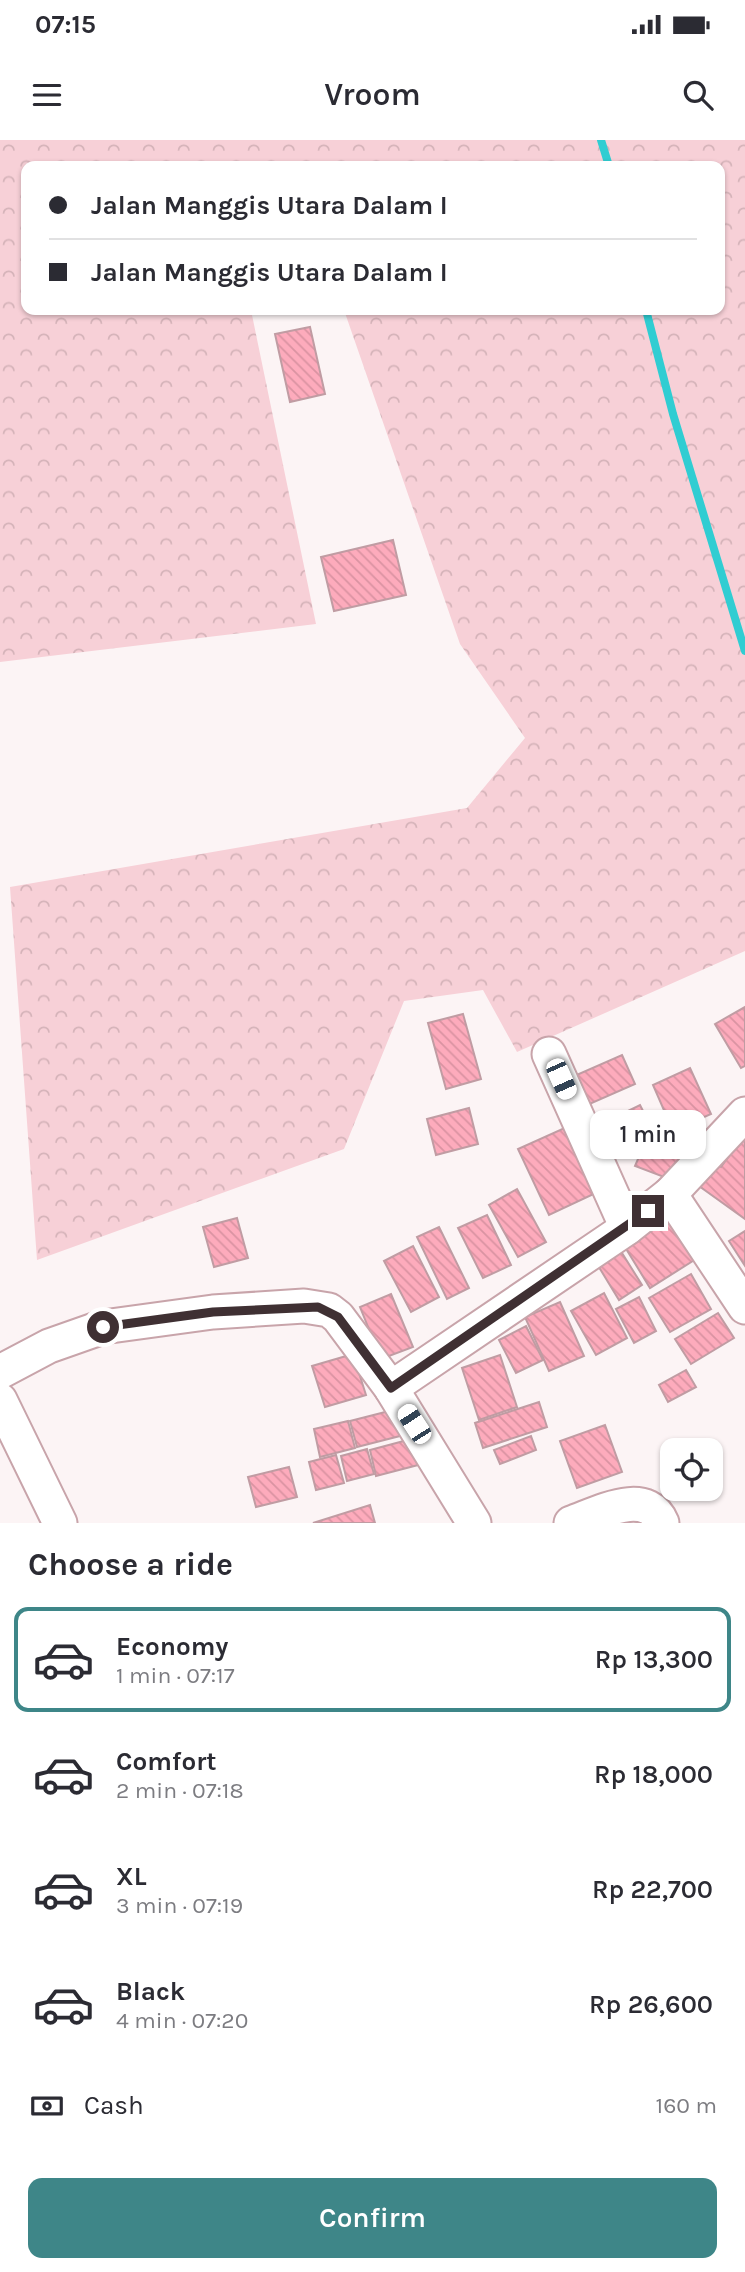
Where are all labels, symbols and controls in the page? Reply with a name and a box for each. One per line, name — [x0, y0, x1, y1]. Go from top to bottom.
text: 07:15 — [35, 9, 96, 40]
icon: menu — [28, 76, 66, 114]
text: Vroom — [324, 76, 421, 113]
icon: search — [679, 76, 717, 114]
text: Jalan Manggis Utara Dalam I — [91, 190, 448, 221]
text: Jalan Manggis Utara Dalam I — [91, 257, 448, 288]
car — [543, 1056, 580, 1102]
callout: 1 min — [590, 1110, 706, 1158]
text: 1 min — [619, 1121, 677, 1148]
route end — [632, 1195, 664, 1227]
route start — [87, 1311, 119, 1343]
car — [394, 1401, 435, 1447]
map controls — [660, 1438, 723, 1501]
button: locate — [660, 1438, 723, 1501]
text: Choose a ride — [28, 1546, 233, 1583]
icon: car — [32, 1628, 95, 1691]
text: Economy — [116, 1631, 228, 1662]
text: Rp 13,300 — [595, 1644, 713, 1675]
text: 1 min · 07:17 — [116, 1662, 235, 1689]
icon: car — [32, 1743, 95, 1806]
text: Comfort — [116, 1746, 217, 1777]
text: Rp 18,000 — [594, 1759, 713, 1790]
text: 2 min · 07:18 — [116, 1777, 244, 1804]
icon: car — [32, 1858, 95, 1921]
text: XL — [116, 1861, 147, 1892]
text: Rp 22,700 — [592, 1874, 713, 1905]
text: 3 min · 07:19 — [116, 1892, 243, 1919]
icon: car — [32, 1973, 95, 2036]
text: Black — [116, 1976, 185, 2007]
text: Rp 26,600 — [589, 1989, 713, 2020]
text: 4 min · 07:20 — [116, 2007, 248, 2034]
icon: cash — [28, 2087, 66, 2125]
text: Cash — [84, 2090, 144, 2121]
text: 160 m — [656, 2092, 717, 2119]
button: Confirm — [28, 2178, 717, 2258]

